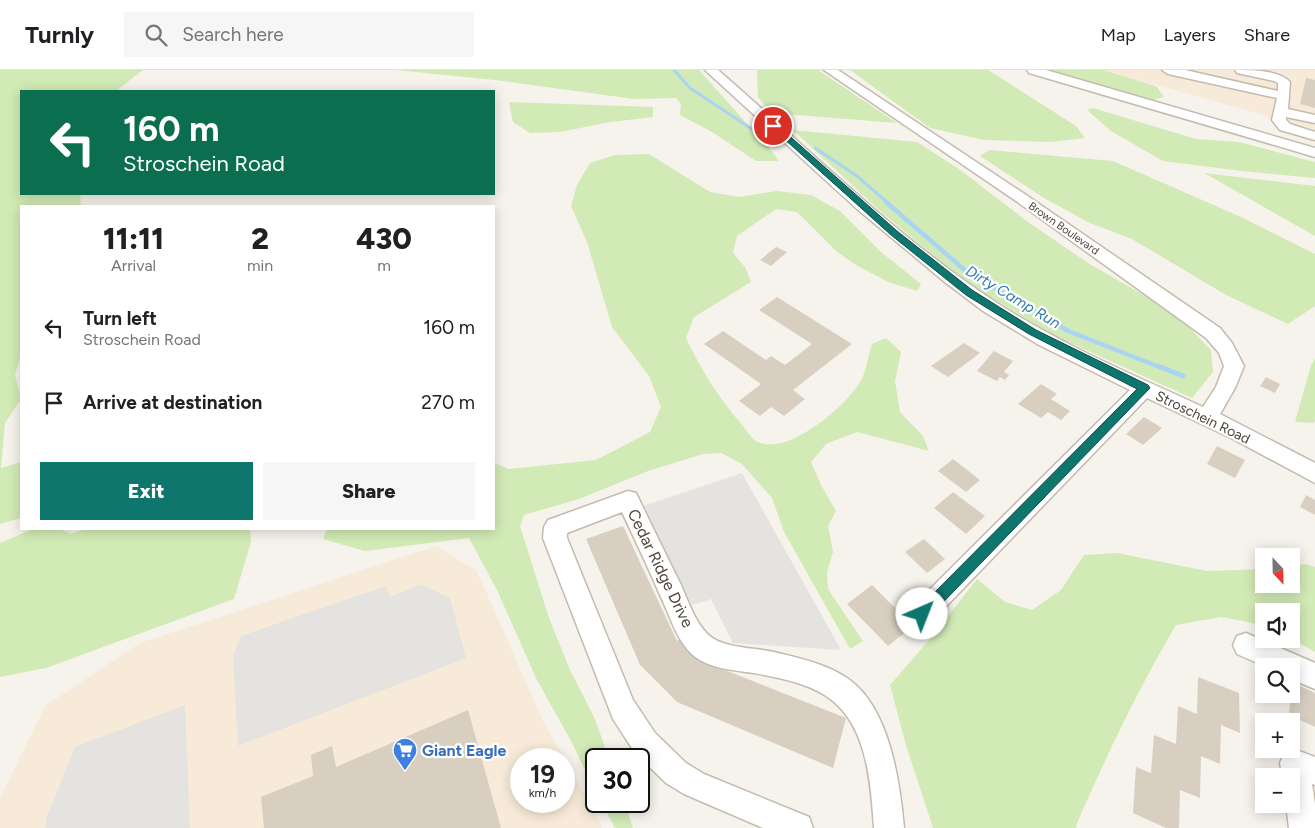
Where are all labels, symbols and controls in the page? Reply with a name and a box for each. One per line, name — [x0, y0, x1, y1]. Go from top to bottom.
search box — [124, 12, 474, 57]
text: Turnly — [25, 20, 94, 49]
icon: search — [142, 21, 170, 49]
text: Search here — [182, 23, 284, 46]
text: Map — [1101, 24, 1136, 46]
text: Layers — [1164, 24, 1216, 46]
text: Share — [1244, 24, 1290, 46]
pin — [752, 105, 794, 147]
text: 160 m — [123, 108, 220, 150]
icon: left — [40, 110, 105, 175]
icon: arrive — [759, 112, 787, 140]
text: Stroschein Road — [123, 150, 285, 177]
street label: Brown Boulevard — [1026, 199, 1101, 258]
text: 11:11 — [103, 220, 164, 257]
text: 2 — [251, 220, 269, 257]
text: 430 — [356, 220, 412, 257]
text: Arrival — [111, 256, 156, 275]
text: min — [247, 256, 273, 275]
text: m — [377, 256, 391, 275]
water label: Dirty Camp Run — [962, 262, 1064, 332]
text: Turn left — [83, 307, 157, 330]
icon: left — [40, 314, 68, 342]
text: 160 m — [423, 316, 475, 339]
text: Stroschein Road — [83, 330, 201, 349]
street label: Stroschein Road — [1153, 387, 1253, 448]
icon: arrive — [40, 389, 68, 417]
text: Arrive at destination — [83, 391, 262, 414]
text: 270 m — [421, 391, 475, 414]
button: Exit — [40, 462, 253, 520]
button: Share — [263, 462, 475, 520]
street label: Cedar Ridge Drive — [624, 506, 698, 631]
north arrow — [1255, 548, 1300, 592]
map controls — [1255, 548, 1300, 813]
position arrow — [895, 587, 947, 639]
button: sound — [1255, 603, 1300, 648]
button: search — [1255, 658, 1300, 703]
button: + — [1255, 713, 1300, 758]
supermarket icon: Giant Eagle — [392, 737, 418, 771]
place label: Giant Eagle — [422, 741, 506, 760]
speed limit sign: 30 — [585, 748, 650, 813]
text: 19 — [530, 759, 555, 789]
button: − — [1255, 768, 1300, 813]
text: km/h — [529, 786, 556, 800]

